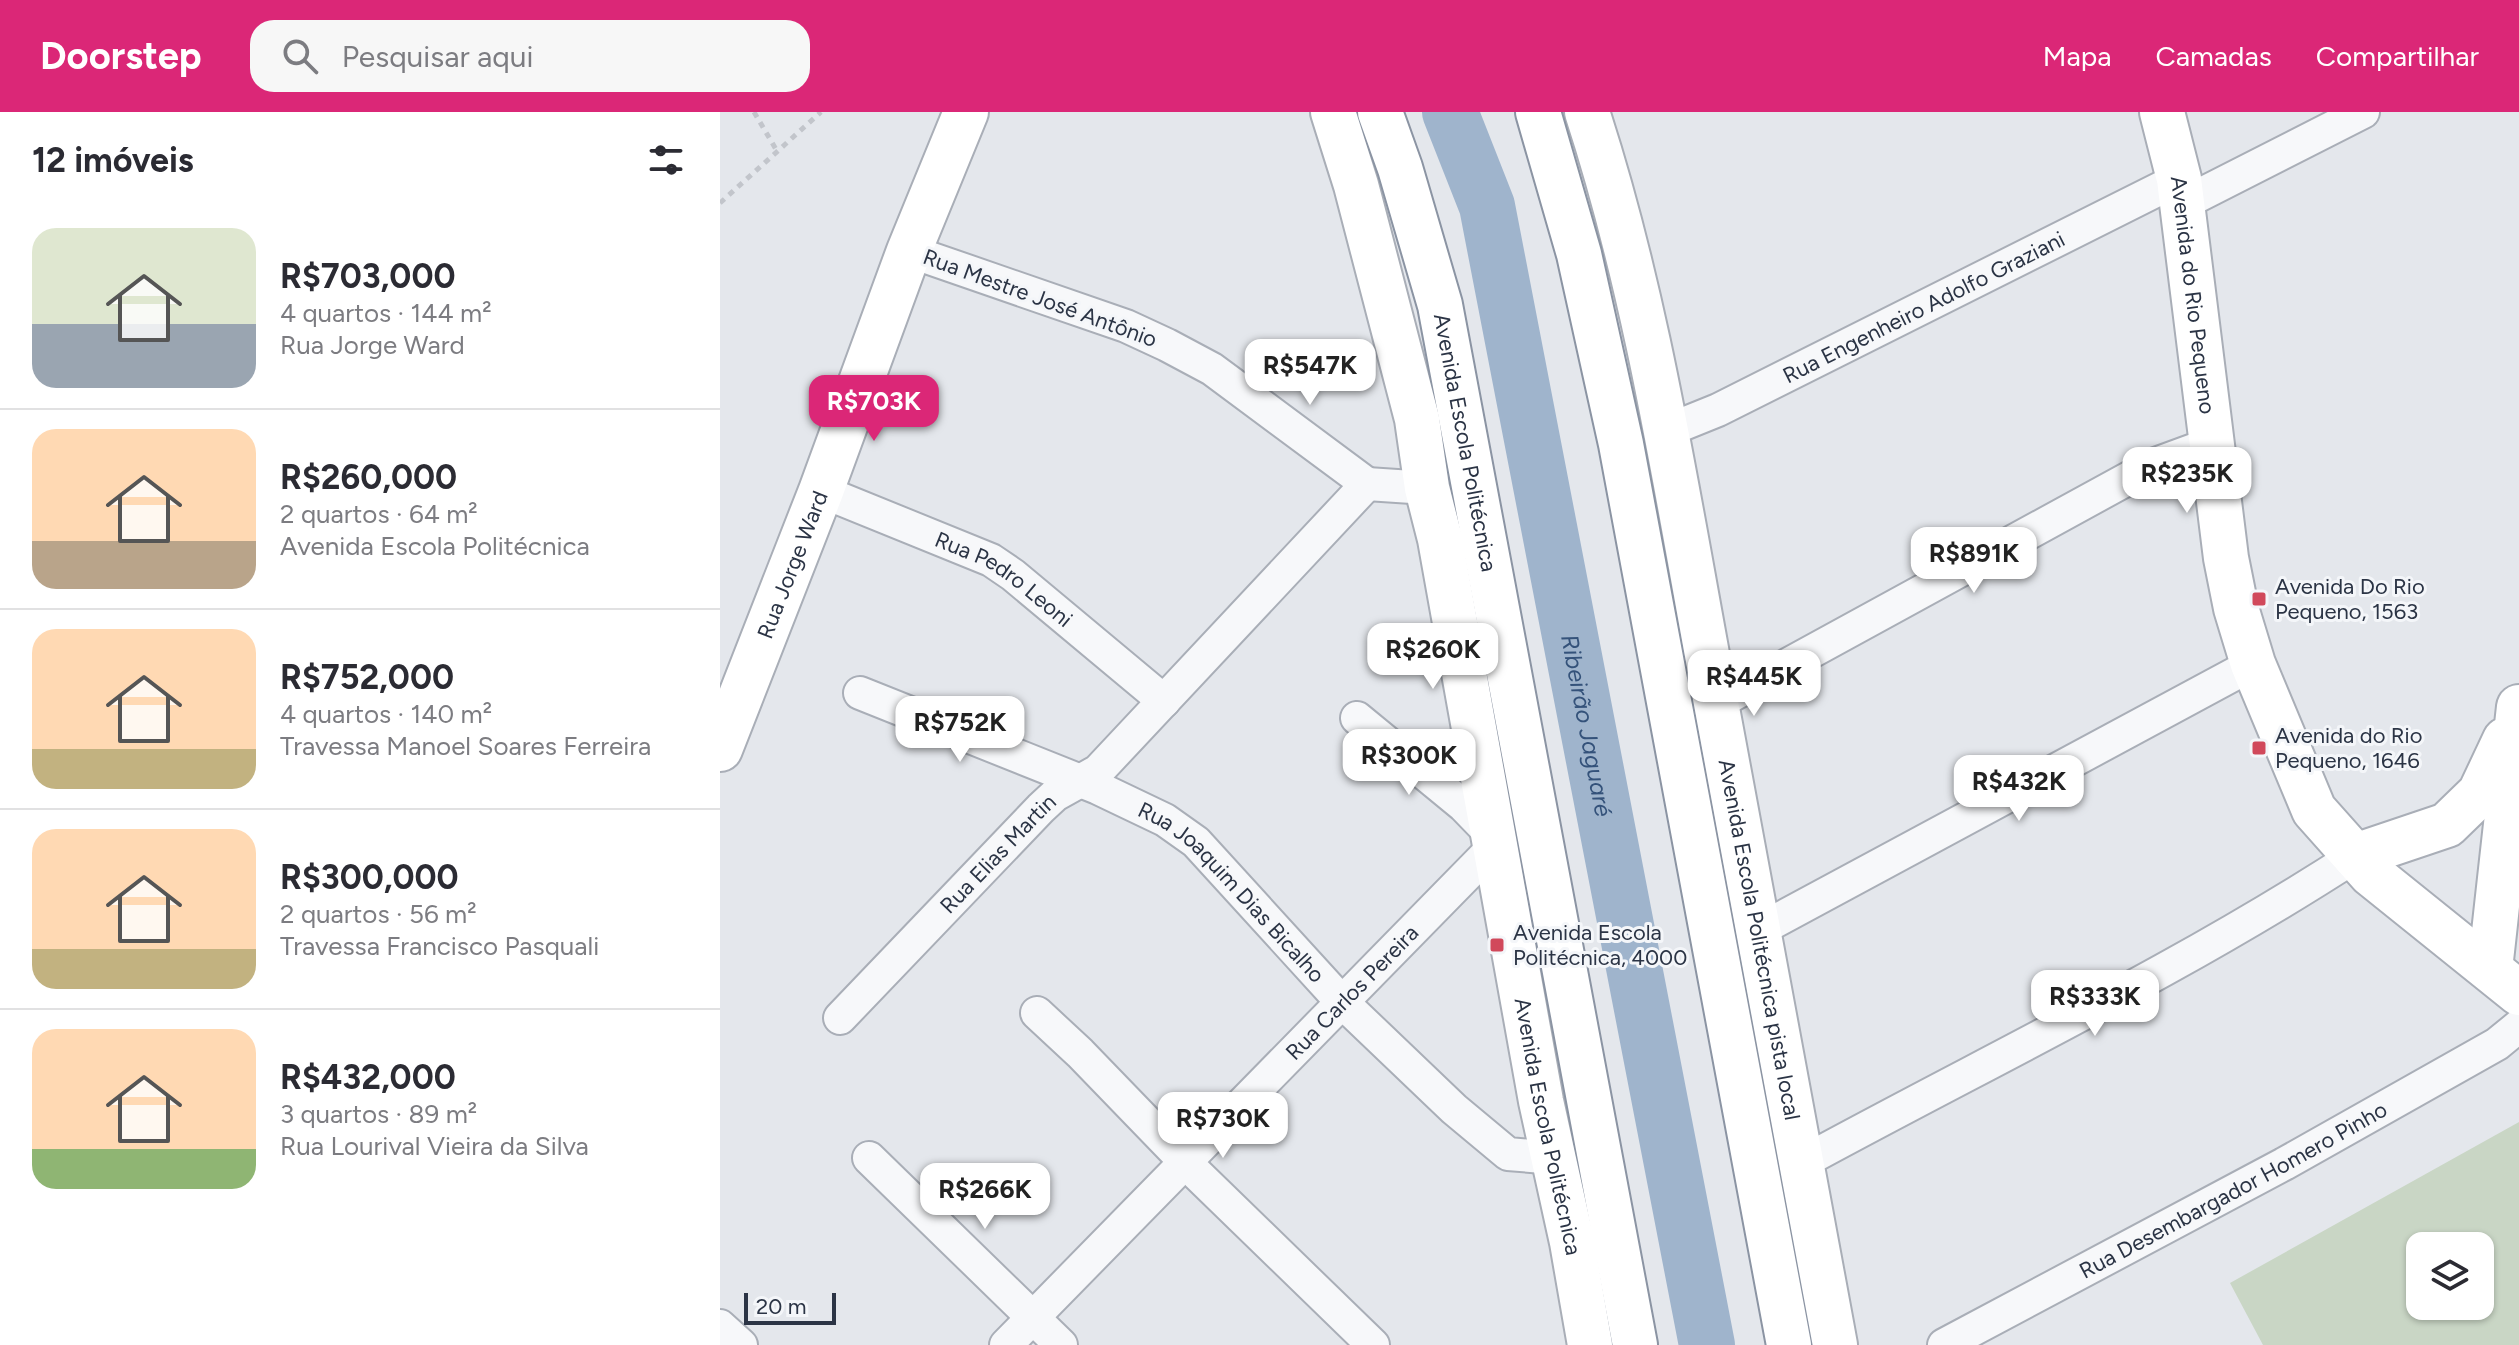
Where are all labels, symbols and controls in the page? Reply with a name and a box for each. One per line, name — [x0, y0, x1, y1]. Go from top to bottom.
search box — [250, 20, 810, 92]
text: Doorstep — [40, 33, 202, 79]
icon: search — [278, 34, 322, 78]
text: Pesquisar aqui — [342, 38, 533, 75]
text: Mapa — [2043, 39, 2112, 73]
text: Camadas — [2156, 39, 2272, 73]
text: Compartilhar — [2316, 39, 2479, 73]
icon: filters — [644, 138, 688, 182]
text: 12 imóveis — [32, 140, 194, 181]
street label: Avenida do Rio Pequeno — [2165, 174, 2222, 416]
street label: Rua Engenheiro Adolfo Graziani — [1778, 225, 2069, 389]
street label: Rua Mestre José Antônio — [919, 243, 1161, 353]
text: R$703,000 — [280, 256, 455, 297]
icon: home — [96, 260, 192, 356]
text: 4 quartos · 144 m² — [280, 297, 492, 329]
street label: Avenida Escola Politécnica — [1428, 311, 1503, 574]
text: Rua Jorge Ward — [280, 329, 465, 361]
pin: R$547K — [1245, 339, 1375, 407]
text: R$547K — [1263, 349, 1357, 381]
pin: R$703K — [809, 375, 939, 443]
text: R$703K — [827, 385, 921, 417]
pin: R$235K — [2122, 447, 2252, 515]
text: R$260,000 — [280, 457, 457, 498]
text: R$235K — [2140, 457, 2234, 489]
icon: home — [96, 461, 192, 557]
street label: Rua Jorge Ward — [751, 487, 833, 642]
text: 2 quartos · 64 m² — [280, 498, 478, 530]
street label: Rua Pedro Leoni — [931, 525, 1078, 633]
pin: R$891K — [1909, 527, 2039, 595]
text: Avenida Escola Politécnica — [280, 530, 590, 562]
text: R$891K — [1929, 537, 2019, 569]
place label: Avenida Do Rio Pequeno, 1563 — [2275, 573, 2425, 625]
marker: Avenida Do Rio Pequeno, 1563 — [2250, 590, 2268, 608]
pin: R$260K — [1368, 623, 1498, 691]
water label: Ribeirão Jaguaré — [1556, 632, 1619, 819]
text: R$260K — [1385, 633, 1481, 665]
pin: R$445K — [1689, 650, 1819, 718]
text: R$752,000 — [280, 657, 454, 698]
text: R$445K — [1706, 660, 1802, 692]
icon: home — [96, 661, 192, 757]
pin: R$752K — [895, 696, 1025, 764]
text: 4 quartos · 140 m² — [280, 698, 492, 730]
text: R$752K — [913, 706, 1007, 738]
place label: Avenida do Rio Pequeno, 1646 — [2275, 722, 2422, 774]
pin: R$300K — [1344, 729, 1474, 797]
text: Travessa Manoel Soares Ferreira — [280, 730, 651, 762]
text: R$300K — [1361, 739, 1457, 771]
marker: Avenida do Rio Pequeno, 1646 — [2250, 739, 2268, 757]
pin: R$432K — [1954, 755, 2084, 823]
street label: Avenida Escola Politécnica pista local — [1713, 757, 1807, 1122]
text: R$432K — [1972, 765, 2066, 797]
street label: Rua Elias Martin — [934, 788, 1061, 919]
street label: Rua Joaquim Dias Bicalho — [1134, 796, 1331, 988]
text: R$300,000 — [280, 857, 459, 898]
icon: home — [96, 861, 192, 957]
text: 2 quartos · 56 m² — [280, 898, 477, 930]
street label: Rua Carlos Pereira — [1280, 919, 1424, 1065]
place label: Avenida Escola Politécnica, 4000 — [1513, 919, 1687, 971]
text: Travessa Francisco Pasquali — [280, 930, 599, 962]
marker: Avenida Escola Politécnica, 4000 — [1488, 936, 1506, 954]
pin: R$333K — [2030, 970, 2160, 1038]
text: R$333K — [2049, 980, 2141, 1012]
street label: Avenida Escola Politécnica — [1509, 995, 1588, 1257]
text: R$432,000 — [280, 1057, 456, 1098]
icon: home — [96, 1061, 192, 1157]
pin: R$730K — [1158, 1092, 1288, 1160]
street label: Rua Desembargador Homero Pinho — [2074, 1095, 2392, 1284]
text: 3 quartos · 89 m² — [280, 1098, 477, 1130]
text: R$730K — [1176, 1102, 1270, 1134]
text: Rua Lourival Vieira da Silva — [280, 1130, 589, 1162]
pin: R$266K — [920, 1163, 1050, 1231]
text: R$266K — [938, 1173, 1032, 1205]
map controls — [2406, 1232, 2494, 1320]
button: layers — [2406, 1232, 2494, 1320]
scale bar — [744, 1289, 836, 1325]
text: 20 m — [756, 1293, 807, 1320]

